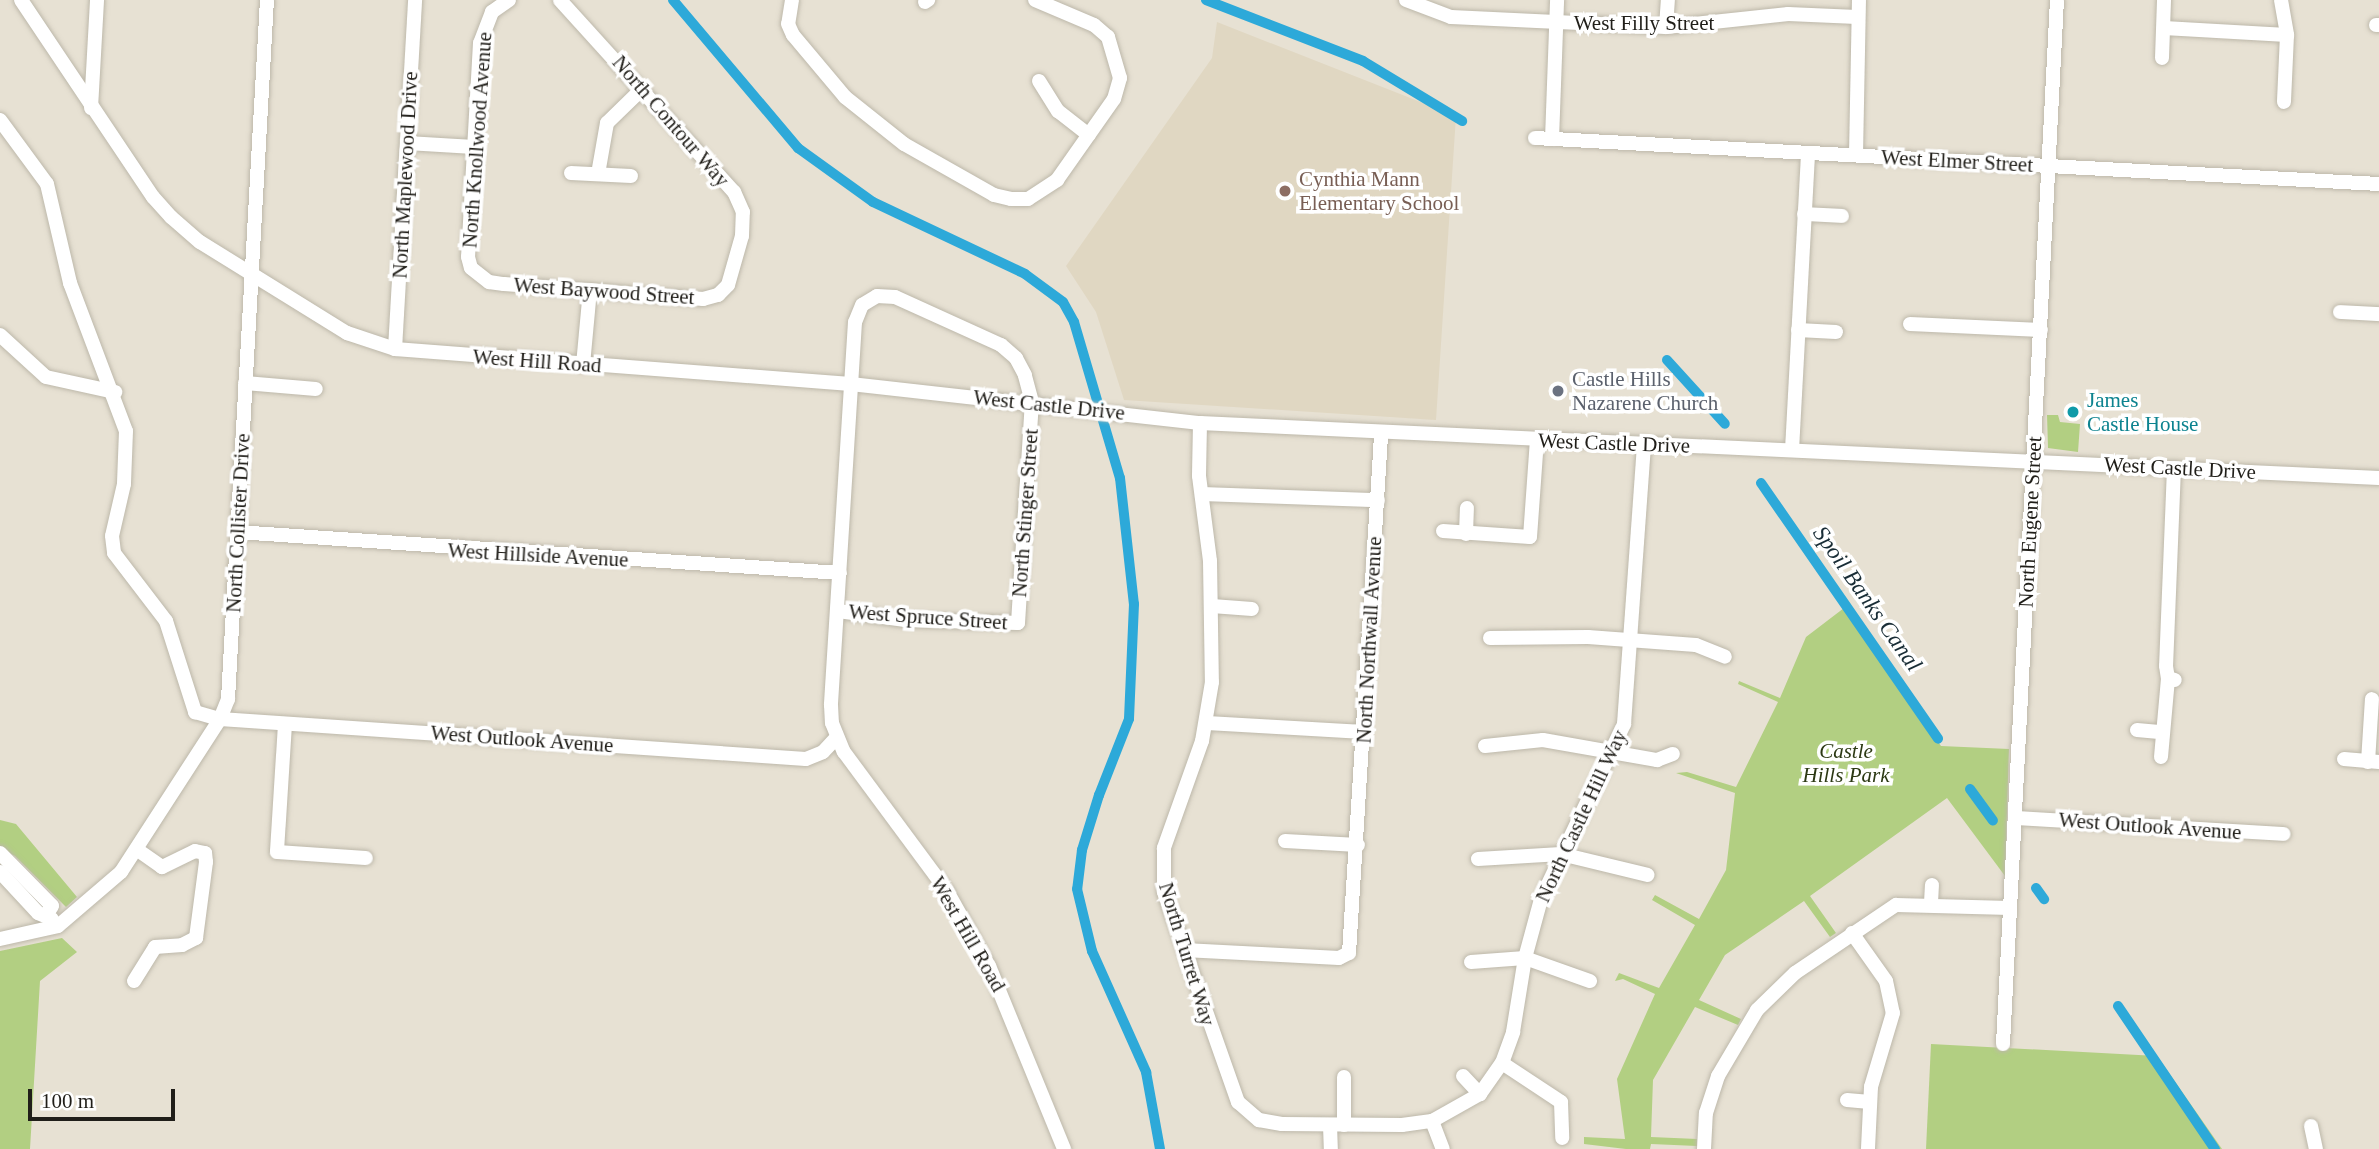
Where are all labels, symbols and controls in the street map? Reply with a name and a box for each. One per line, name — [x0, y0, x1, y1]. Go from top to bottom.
street label: West Filly Street — [1574, 10, 1714, 36]
street label: North Knollwood Avenue — [457, 31, 497, 249]
street label: North Contour Way — [607, 50, 735, 192]
street label: North Maplewood Drive — [387, 71, 423, 279]
street label: West Elmer Street — [1880, 144, 2034, 178]
place label: Cynthia Mann Elementary School — [1299, 166, 1459, 216]
marker: Cynthia Mann Elementary School — [1277, 183, 1293, 199]
street label: West Baywood Street — [513, 272, 695, 310]
street label: West Hill Road — [472, 344, 602, 378]
place label: Castle Hills Nazarene Church — [1572, 366, 1718, 416]
marker: Castle Hills Nazarene Church — [1550, 383, 1566, 399]
street label: West Castle Drive — [972, 385, 1126, 425]
place label: James Castle House — [2087, 387, 2198, 437]
marker: James Castle House — [2065, 404, 2081, 420]
street label: North Stinger Street — [1007, 428, 1043, 598]
street label: West Castle Drive — [1537, 428, 1691, 458]
street label: North Collister Drive — [221, 433, 255, 613]
street label: North Eugene Street — [2013, 436, 2047, 608]
street label: West Castle Drive — [2103, 451, 2257, 485]
water label: Spoil Banks Canal — [1807, 521, 1927, 677]
street label: North Northwall Avenue — [1351, 535, 1387, 745]
street label: West Hillside Avenue — [446, 538, 630, 572]
street label: West Spruce Street — [848, 599, 1008, 635]
street label: West Outlook Avenue — [429, 720, 615, 758]
street label: North Castle Hill Way — [1530, 726, 1632, 906]
park label: Castle Hills Park — [1803, 738, 1889, 788]
street label: West Outlook Avenue — [2057, 807, 2243, 845]
street label: West Hill Road — [925, 872, 1011, 996]
street label: North Turret Way — [1153, 879, 1221, 1029]
scale bar — [32, 1076, 178, 1120]
text: 100 m — [41, 1089, 94, 1113]

